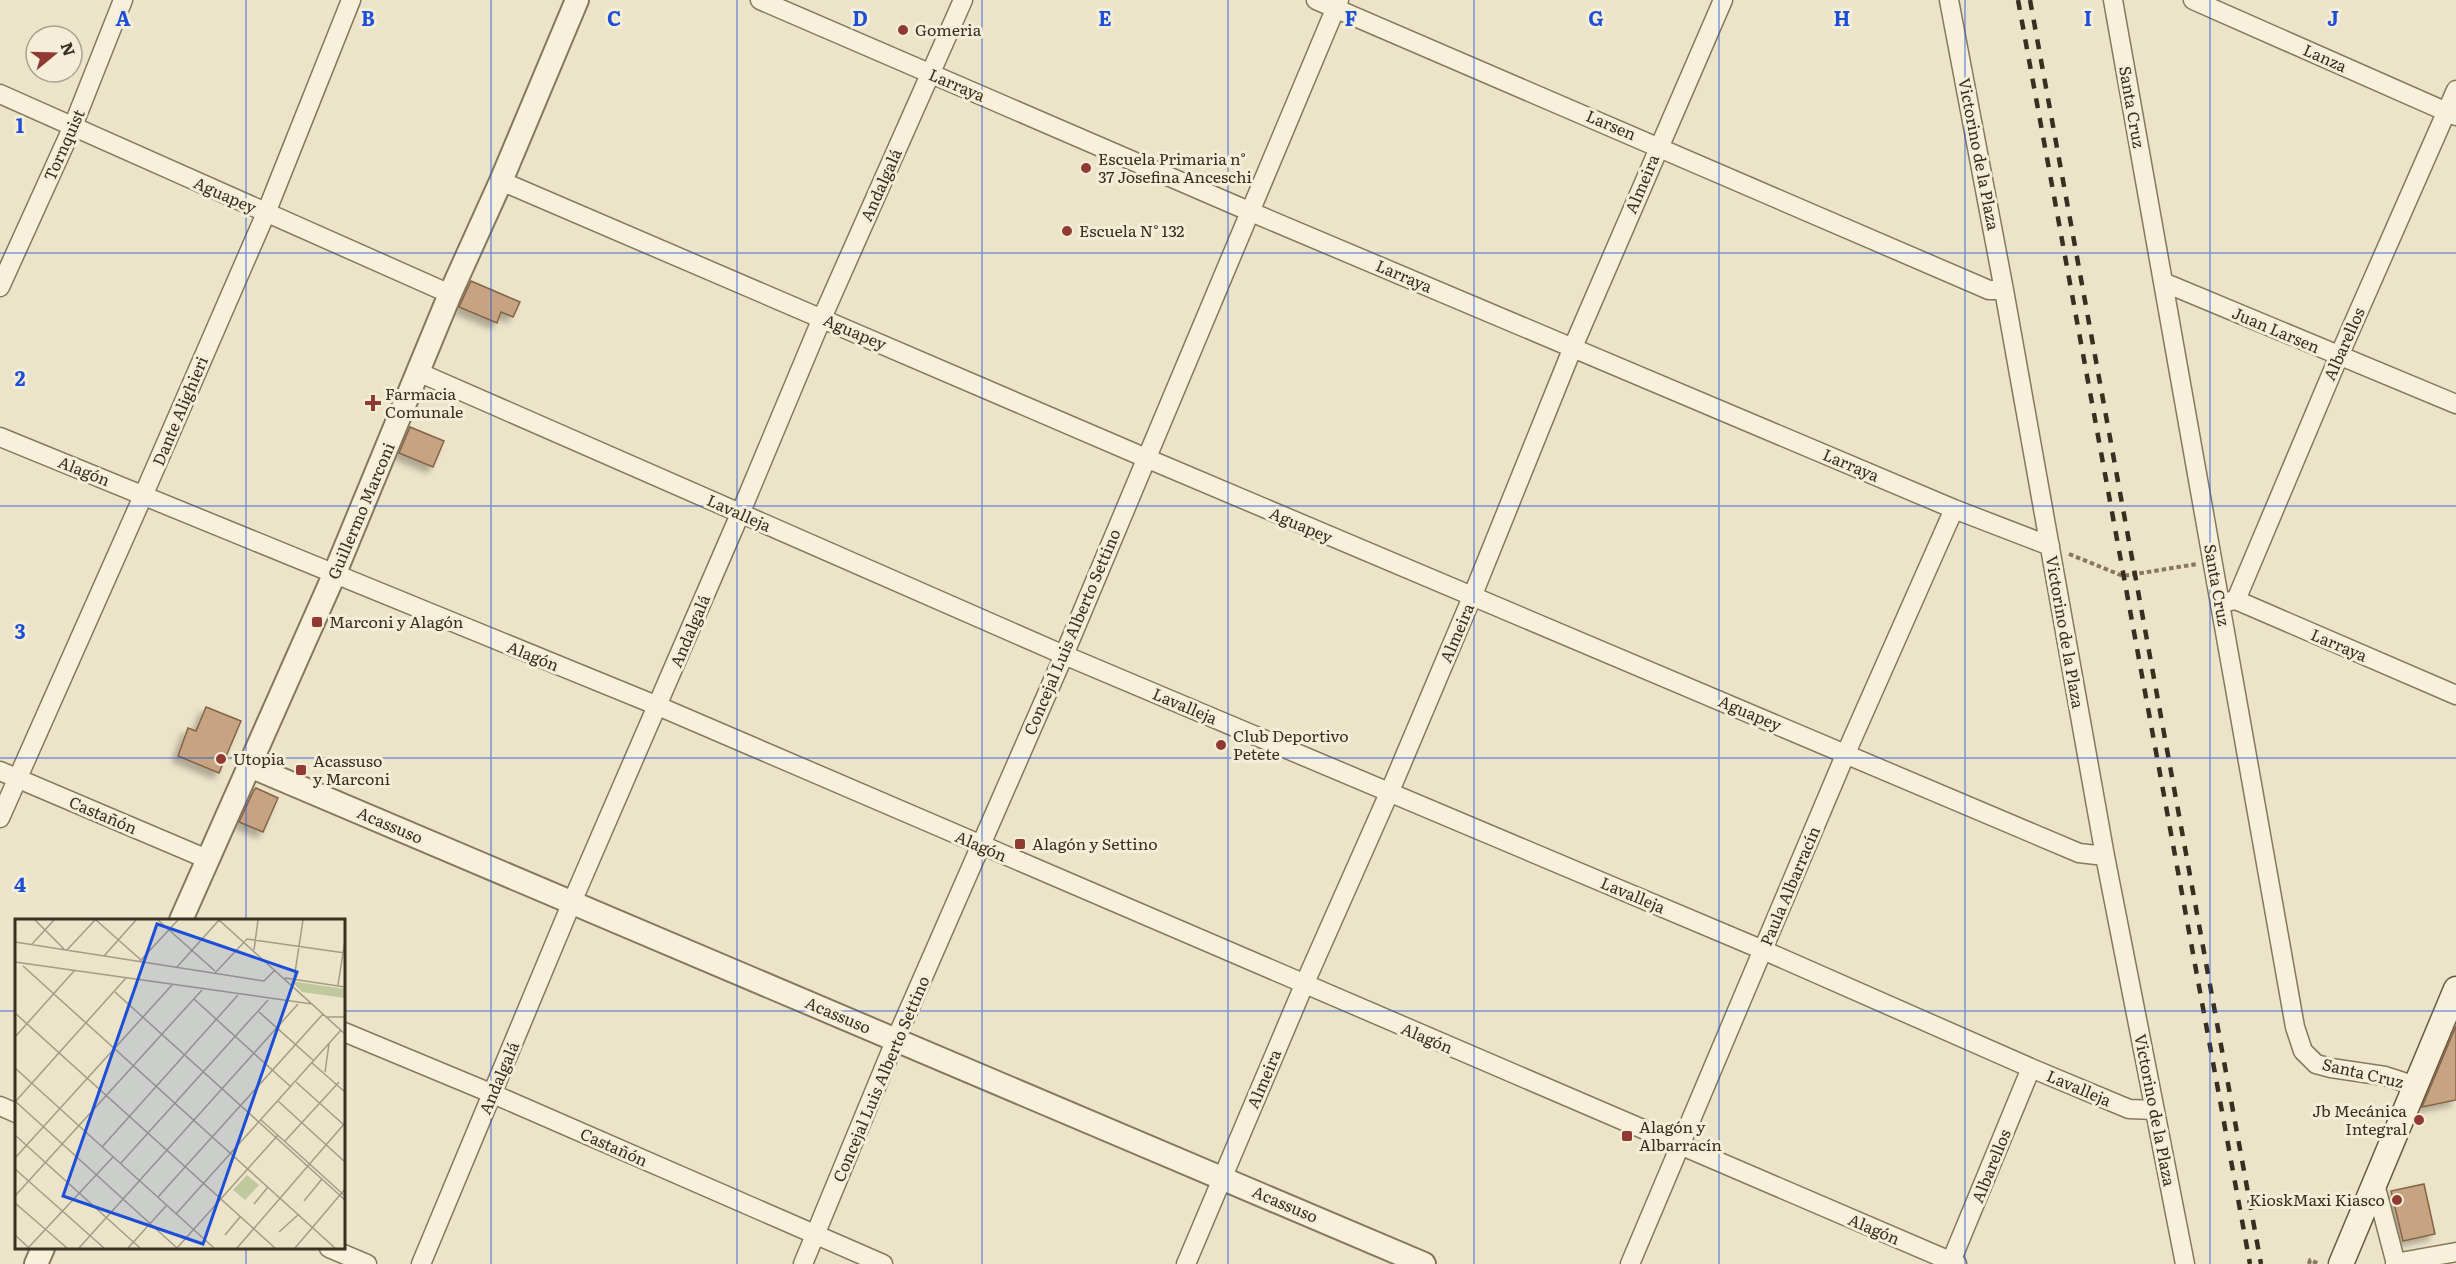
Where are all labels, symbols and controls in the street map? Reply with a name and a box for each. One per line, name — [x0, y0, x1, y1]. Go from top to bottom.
text: A — [115, 2, 131, 32]
text: B — [361, 2, 375, 32]
text: C — [607, 2, 621, 32]
text: D — [852, 2, 868, 32]
text: E — [1098, 2, 1112, 32]
text: F — [1345, 2, 1358, 32]
text: G — [1588, 2, 1604, 32]
text: H — [1834, 2, 1850, 32]
text: I — [2084, 2, 2092, 32]
text: J — [2327, 2, 2339, 32]
place label: Gomeria — [915, 17, 982, 41]
marker: Gomeria — [896, 23, 910, 37]
north arrow — [24, 24, 84, 84]
street label: Lanza — [2300, 37, 2351, 77]
text: N — [56, 39, 83, 59]
street label: Larraya — [925, 61, 990, 107]
street label: Santa Cruz — [2114, 64, 2152, 150]
street label: Victorino de la Plaza — [1953, 76, 2007, 232]
street label: Larsen — [1583, 103, 1640, 145]
street label: Tornquist — [37, 104, 90, 184]
text: 1 — [16, 109, 24, 139]
street label: Andalgalá — [853, 144, 907, 225]
place label: Escuela Primaria n° 37 Josefina Anceschi — [1098, 146, 1252, 188]
street label: Almeira — [1618, 150, 1664, 217]
marker: Escuela Primaria n° 37 Josefina Anceschi — [1079, 161, 1093, 175]
street label: Aguapey — [190, 170, 261, 219]
place label: Escuela N° 132 — [1079, 218, 1184, 242]
marker: Escuela N° 132 — [1060, 224, 1074, 238]
street label: Larraya — [1372, 252, 1437, 298]
street label: Juan Larsen — [2229, 300, 2324, 358]
street label: Albarellos — [2316, 303, 2370, 384]
street label: Aguapey — [820, 307, 891, 355]
street label: Dante Alighieri — [145, 352, 213, 469]
text: 2 — [15, 362, 26, 392]
place label: Farmacia Comunale — [385, 381, 463, 423]
marker: Farmacia Comunale — [366, 396, 380, 410]
street label: Guillermo Marconi — [320, 439, 400, 583]
street label: Larraya — [1819, 441, 1884, 487]
street label: Alagón — [55, 449, 114, 491]
street label: Lavalleja — [703, 487, 776, 537]
street label: Aguapey — [1266, 500, 1337, 548]
street label: Concejal Luis Alberto Settino — [1017, 525, 1126, 738]
street label: Santa Cruz — [2199, 542, 2237, 628]
street label: Victorino de la Plaza — [2041, 554, 2091, 710]
street label: Andalgalá — [663, 590, 715, 671]
street label: Almeira — [1433, 599, 1479, 666]
place label: Marconi y Alagón — [329, 609, 464, 633]
text: 3 — [14, 615, 26, 645]
marker: Marconi y Alagón — [310, 615, 324, 629]
street label: Larraya — [2307, 621, 2372, 667]
street label: Alagón — [504, 634, 563, 676]
street label: Lavalleja — [1149, 681, 1222, 730]
street label: Aguapey — [1715, 688, 1786, 736]
place label: Club Deportivo Petete — [1233, 723, 1349, 765]
marker: Club Deportivo Petete — [1214, 738, 1228, 752]
place label: Utopia — [233, 746, 285, 770]
place label: Acassuso y Marconi — [313, 748, 390, 790]
marker: Utopia — [214, 752, 228, 766]
marker: Acassuso y Marconi — [294, 763, 308, 777]
street label: Castañón — [66, 789, 141, 839]
street label: Acassuso — [354, 800, 427, 849]
street label: Paula Albarracín — [1753, 822, 1825, 949]
street label: Alagón — [952, 823, 1011, 867]
place label: Alagón y Settino — [1032, 831, 1158, 855]
marker: Alagón y Settino — [1013, 837, 1027, 851]
text: 4 — [14, 868, 26, 898]
street label: Lavalleja — [1597, 870, 1670, 919]
inset map — [15, 919, 345, 1249]
street label: Concejal Luis Alberto Settino — [826, 972, 935, 1185]
street label: Acassuso — [802, 990, 875, 1039]
street label: Alagón — [1398, 1015, 1457, 1059]
street label: Victorino de la Plaza — [2129, 1032, 2183, 1188]
street label: Andalgalá — [472, 1037, 524, 1118]
street label: Almeira — [1240, 1045, 1286, 1112]
street label: Santa Cruz — [2320, 1051, 2406, 1093]
street label: Lavalleja — [2043, 1063, 2116, 1112]
place label: Jb Mecánica Integral — [2312, 1098, 2407, 1140]
marker: Jb Mecánica Integral — [2412, 1113, 2426, 1127]
place label: Alagón y Albarracín — [1639, 1114, 1722, 1156]
street label: Castañón — [577, 1121, 652, 1172]
street label: Albarellos — [1964, 1125, 2016, 1206]
marker: Alagón y Albarracín — [1620, 1129, 1634, 1143]
street label: Acassuso — [1249, 1179, 1322, 1228]
place label: KioskMaxi Kiasco — [2249, 1187, 2385, 1211]
marker: KioskMaxi Kiasco — [2390, 1193, 2404, 1207]
street label: Alagón — [1845, 1206, 1904, 1250]

